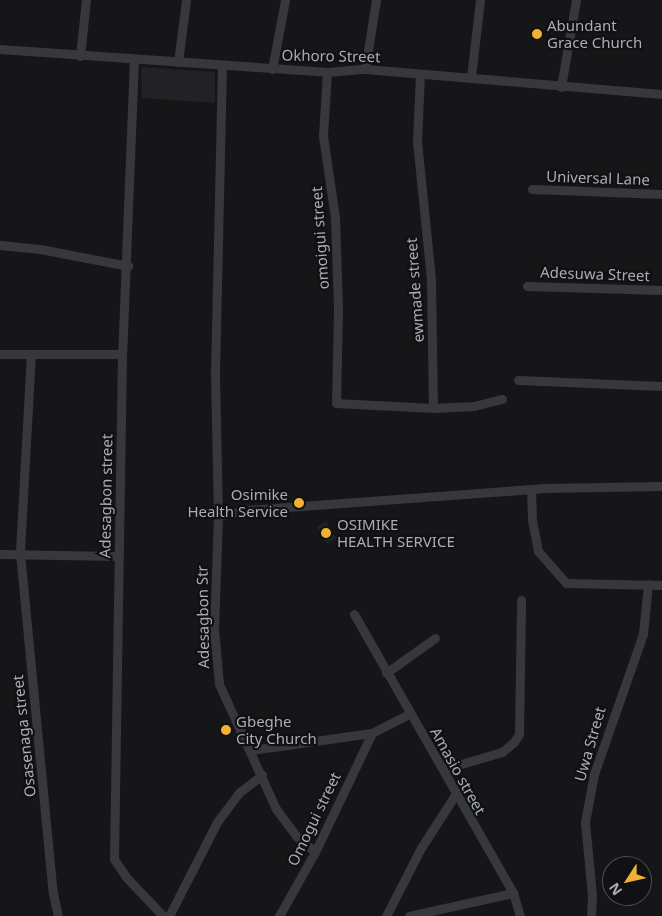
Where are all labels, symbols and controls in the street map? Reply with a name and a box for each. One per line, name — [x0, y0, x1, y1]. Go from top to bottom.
place label: Abundant Grace Church — [547, 16, 642, 51]
marker: Abundant Grace Church — [531, 28, 543, 40]
street label: Okhoro Street — [281, 46, 381, 66]
street label: Universal Lane — [546, 167, 650, 189]
street label: omoigui street — [307, 186, 333, 290]
street label: ewmade street — [402, 237, 428, 343]
street label: Adesuwa Street — [540, 263, 650, 285]
street label: Adesagbon street — [96, 434, 116, 558]
place label: Osimike Health Service — [188, 485, 288, 520]
marker: Osimike Health Service — [292, 496, 306, 510]
place label: OSIMIKE HEALTH SERVICE — [337, 515, 455, 550]
marker: OSIMIKE HEALTH SERVICE — [319, 526, 333, 540]
street label: Adesagbon Str — [193, 565, 213, 669]
street label: Osasenaga street — [9, 674, 39, 798]
street label: Uwa Street — [571, 705, 609, 783]
place label: Gbeghe City Church — [236, 712, 317, 747]
marker: Gbeghe City Church — [220, 724, 232, 736]
street label: Amasio street — [427, 724, 489, 818]
street label: Omogui street — [284, 769, 344, 869]
north arrow — [602, 856, 652, 906]
text: N — [604, 879, 626, 899]

